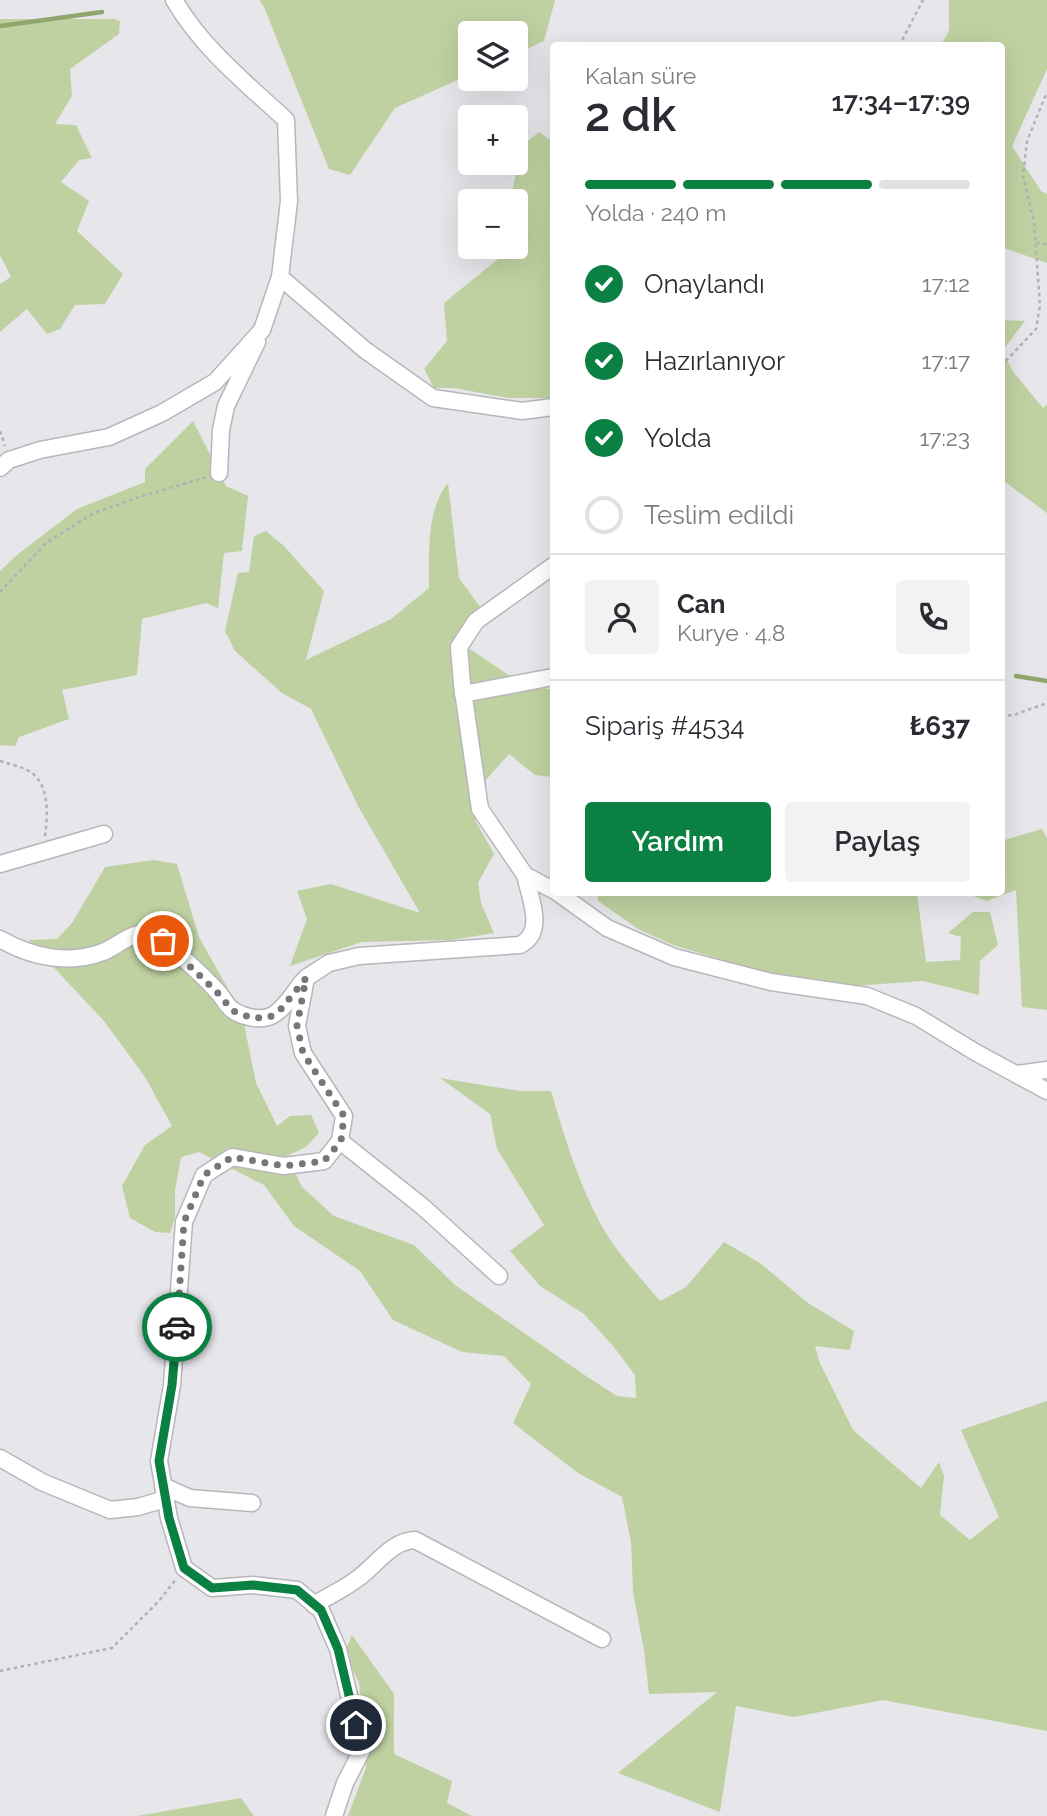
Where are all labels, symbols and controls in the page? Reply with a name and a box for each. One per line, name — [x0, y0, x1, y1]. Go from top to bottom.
map controls — [458, 21, 528, 259]
button: layers — [458, 21, 528, 91]
text: Kalan süre — [585, 62, 696, 89]
text: 17:34–17:39 — [831, 87, 970, 117]
text: 2 dk — [585, 88, 676, 142]
button: + — [458, 105, 528, 175]
button: − — [458, 189, 528, 259]
text: Yolda · 240 m — [585, 199, 726, 226]
icon: check — [585, 265, 623, 303]
text: Onaylandı — [644, 269, 765, 299]
text: 17:12 — [922, 270, 970, 297]
icon: check — [585, 342, 623, 380]
text: Hazırlanıyor — [644, 346, 785, 376]
text: 17:17 — [922, 347, 970, 374]
icon: check — [585, 419, 623, 457]
text: Yolda — [644, 423, 711, 453]
text: 17:23 — [919, 424, 970, 451]
text: Teslim edildi — [644, 500, 794, 530]
button: person — [585, 580, 659, 654]
button: phone — [896, 580, 970, 654]
text: Can — [677, 589, 725, 619]
text: Kurye · 4.8 — [677, 619, 785, 646]
text: Sipariş #4534 — [585, 711, 744, 741]
text: ₺637 — [910, 711, 970, 741]
button: Yardım — [585, 802, 771, 882]
button: Paylaş — [785, 802, 970, 882]
pin — [133, 911, 193, 971]
icon: bag — [144, 922, 182, 960]
courier — [142, 1292, 212, 1362]
icon: car — [158, 1308, 196, 1346]
pin — [326, 1695, 386, 1755]
icon: home — [337, 1706, 375, 1744]

